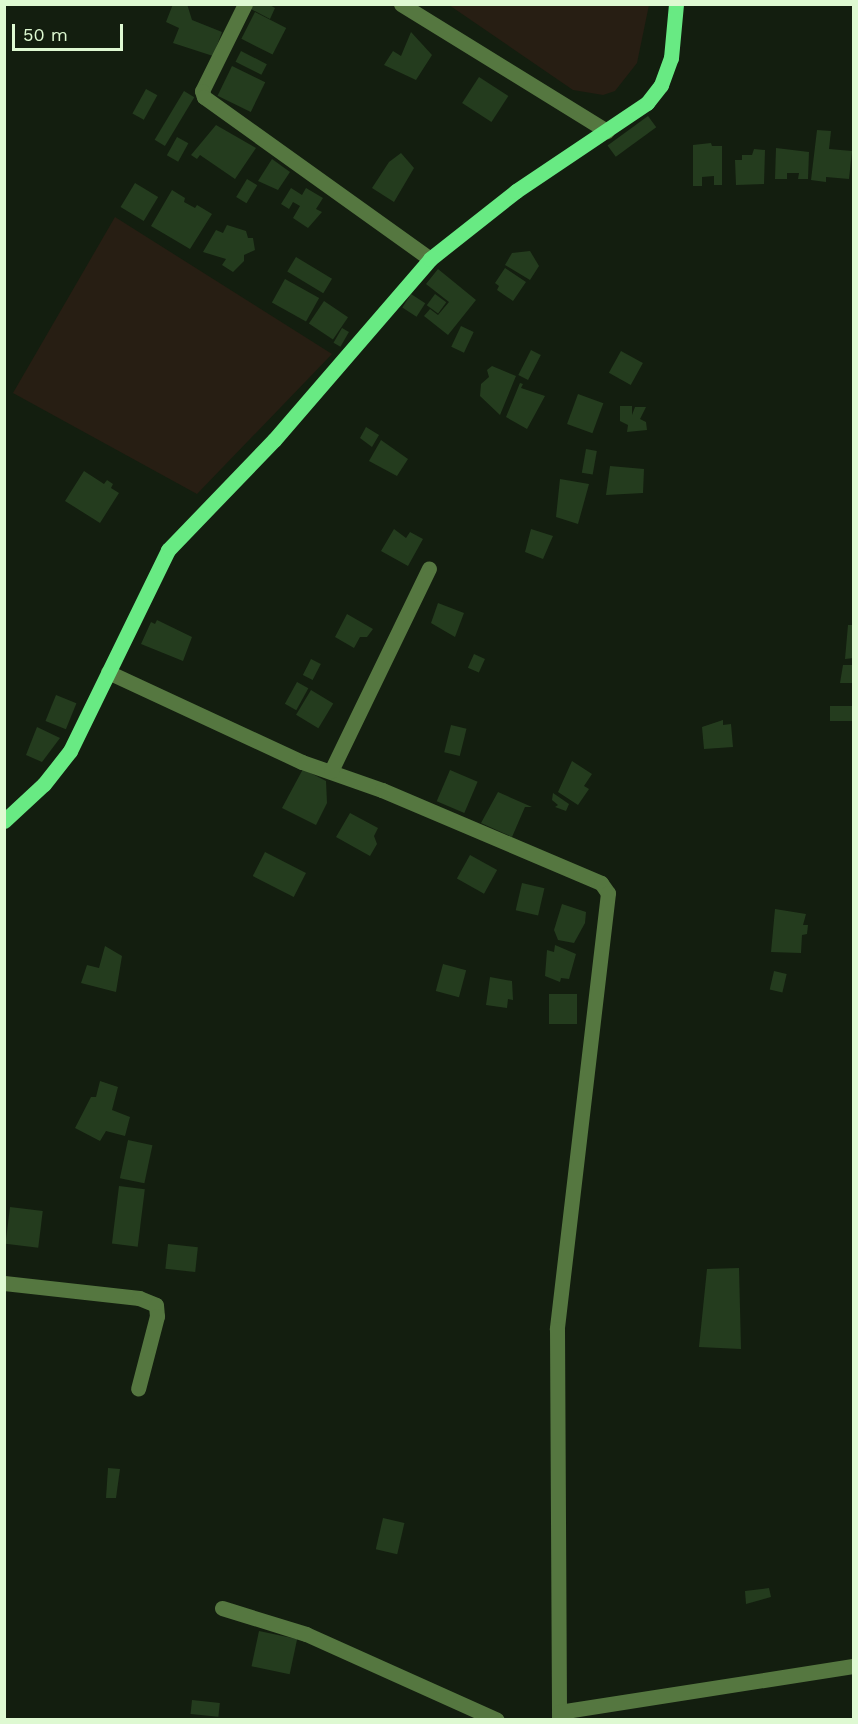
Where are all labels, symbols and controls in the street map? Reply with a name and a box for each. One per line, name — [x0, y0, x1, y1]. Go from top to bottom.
scale bar — [15, 12, 126, 50]
text: 50 m — [23, 24, 68, 45]

